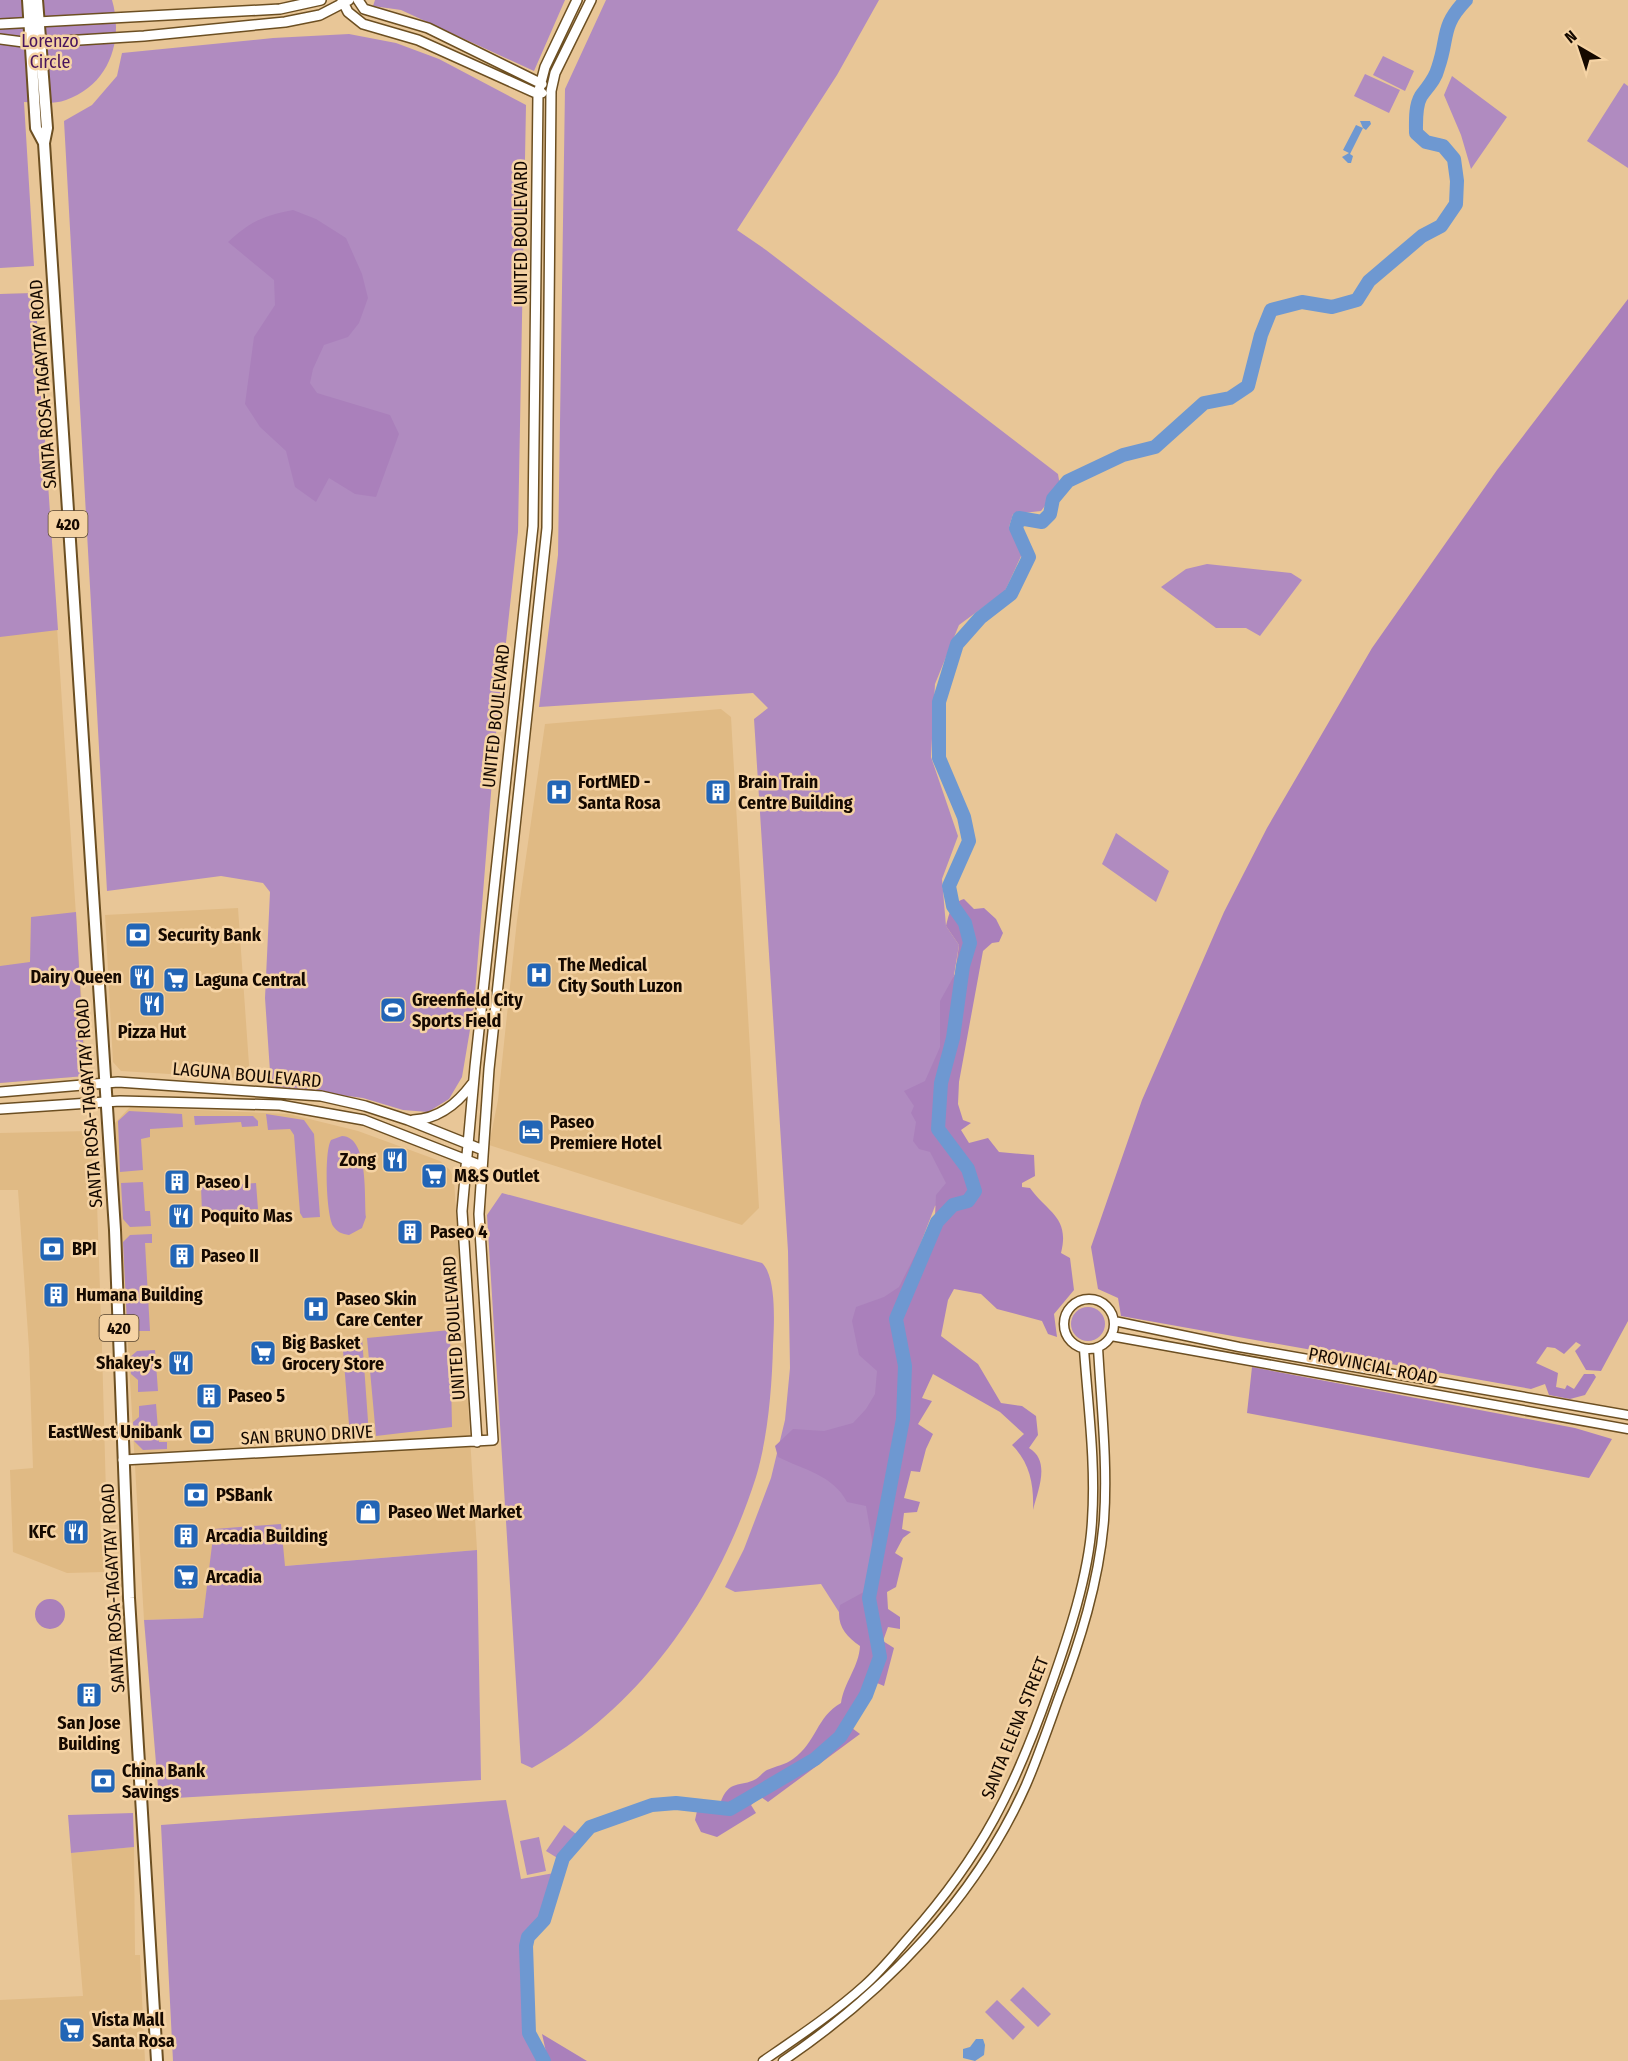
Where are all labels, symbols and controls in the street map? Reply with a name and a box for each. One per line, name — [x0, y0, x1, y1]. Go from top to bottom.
north arrow — [1550, 18, 1610, 78]
text: N — [1561, 26, 1581, 47]
park label: Lorenzo Circle — [21, 30, 79, 73]
street label: UNITED BOULEVARD — [510, 161, 532, 305]
street label: SANTA ROSA-TAGAYTAY ROAD — [25, 279, 61, 489]
road number: 420 — [48, 511, 88, 537]
street label: UNITED BOULEVARD — [478, 643, 514, 789]
place label: FortMED - Santa Rosa — [578, 771, 661, 814]
place label: Brain Train Centre Building — [738, 771, 853, 814]
hospital icon: FortMED - Santa Rosa — [544, 777, 574, 807]
building icon: Brain Train Centre Building — [703, 777, 733, 807]
bank icon: Security Bank — [123, 920, 153, 950]
place label: Security Bank — [158, 924, 262, 946]
place label: The Medical City South Luzon — [558, 954, 682, 997]
hospital icon: The Medical City South Luzon — [524, 960, 554, 990]
restaurant icon: Dairy Queen — [127, 962, 157, 992]
supermarket icon: Laguna Central — [161, 965, 191, 995]
place label: Dairy Queen — [31, 966, 122, 988]
place label: Laguna Central — [195, 969, 306, 991]
restaurant icon: Pizza Hut — [137, 989, 167, 1019]
place label: Greenfield City Sports Field — [412, 989, 523, 1032]
sports icon: Greenfield City Sports Field — [378, 995, 408, 1025]
street label: SANTA ROSA-TAGAYTAY ROAD — [71, 998, 107, 1208]
place label: Pizza Hut — [118, 1021, 187, 1043]
street label: LAGUNA BOULEVARD — [172, 1058, 322, 1092]
place label: Paseo Premiere Hotel — [550, 1111, 662, 1154]
hotel icon: Paseo Premiere Hotel — [516, 1117, 546, 1147]
restaurant icon: Zong — [380, 1145, 410, 1175]
place label: Zong — [340, 1149, 376, 1171]
supermarket icon: M&S Outlet — [419, 1161, 449, 1191]
place label: M&S Outlet — [454, 1165, 540, 1187]
building icon: Paseo I — [162, 1167, 192, 1197]
place label: Paseo I — [196, 1171, 249, 1193]
restaurant icon: Poquito Mas — [166, 1201, 196, 1231]
place label: Poquito Mas — [201, 1205, 293, 1227]
building icon: Paseo 4 — [395, 1217, 425, 1247]
place label: Paseo 4 — [430, 1221, 487, 1243]
bank icon: BPI — [37, 1234, 67, 1264]
place label: BPI — [72, 1238, 97, 1260]
building icon: Paseo II — [167, 1241, 197, 1271]
place label: Paseo II — [201, 1245, 259, 1267]
street label: UNITED BOULEVARD — [438, 1255, 470, 1401]
building icon: Humana Building — [41, 1280, 71, 1310]
place label: Humana Building — [76, 1284, 203, 1306]
place label: Paseo Skin Care Center — [336, 1288, 423, 1331]
hospital icon: Paseo Skin Care Center — [301, 1294, 331, 1324]
road number: 420 — [100, 1315, 138, 1341]
place label: Big Basket Grocery Store — [282, 1332, 384, 1375]
supermarket icon: Big Basket Grocery Store — [248, 1338, 278, 1368]
street label: PROVINCIAL ROAD — [1306, 1343, 1440, 1389]
restaurant icon: Shakey's — [166, 1348, 196, 1378]
place label: Shakey's — [96, 1352, 162, 1374]
building icon: Paseo 5 — [194, 1381, 224, 1411]
place label: Paseo 5 — [228, 1385, 285, 1407]
bank icon: EastWest Unibank — [187, 1417, 217, 1447]
place label: EastWest Unibank — [48, 1421, 183, 1443]
street label: SAN BRUNO DRIVE — [240, 1421, 374, 1449]
bank icon: PSBank — [181, 1480, 211, 1510]
street label: SANTA ROSA-TAGAYTAY ROAD — [97, 1483, 129, 1693]
place label: PSBank — [216, 1484, 273, 1506]
shop icon: Paseo Wet Market — [353, 1497, 383, 1527]
place label: Paseo Wet Market — [388, 1501, 523, 1523]
restaurant icon: KFC — [61, 1517, 91, 1547]
place label: KFC — [29, 1521, 57, 1543]
building icon: Arcadia Building — [171, 1521, 201, 1551]
place label: Arcadia Building — [205, 1525, 327, 1547]
supermarket icon: Arcadia — [171, 1562, 201, 1592]
place label: Arcadia — [205, 1566, 262, 1588]
street label: SANTA ELENA STREET — [976, 1653, 1054, 1802]
building icon: San Jose Building — [74, 1680, 104, 1710]
place label: San Jose Building — [57, 1712, 121, 1755]
place label: China Bank Savings — [122, 1760, 206, 1803]
bank icon: China Bank Savings — [88, 1766, 118, 1796]
place label: Vista Mall Santa Rosa — [91, 2009, 175, 2052]
supermarket icon: Vista Mall Santa Rosa — [57, 2015, 87, 2045]

